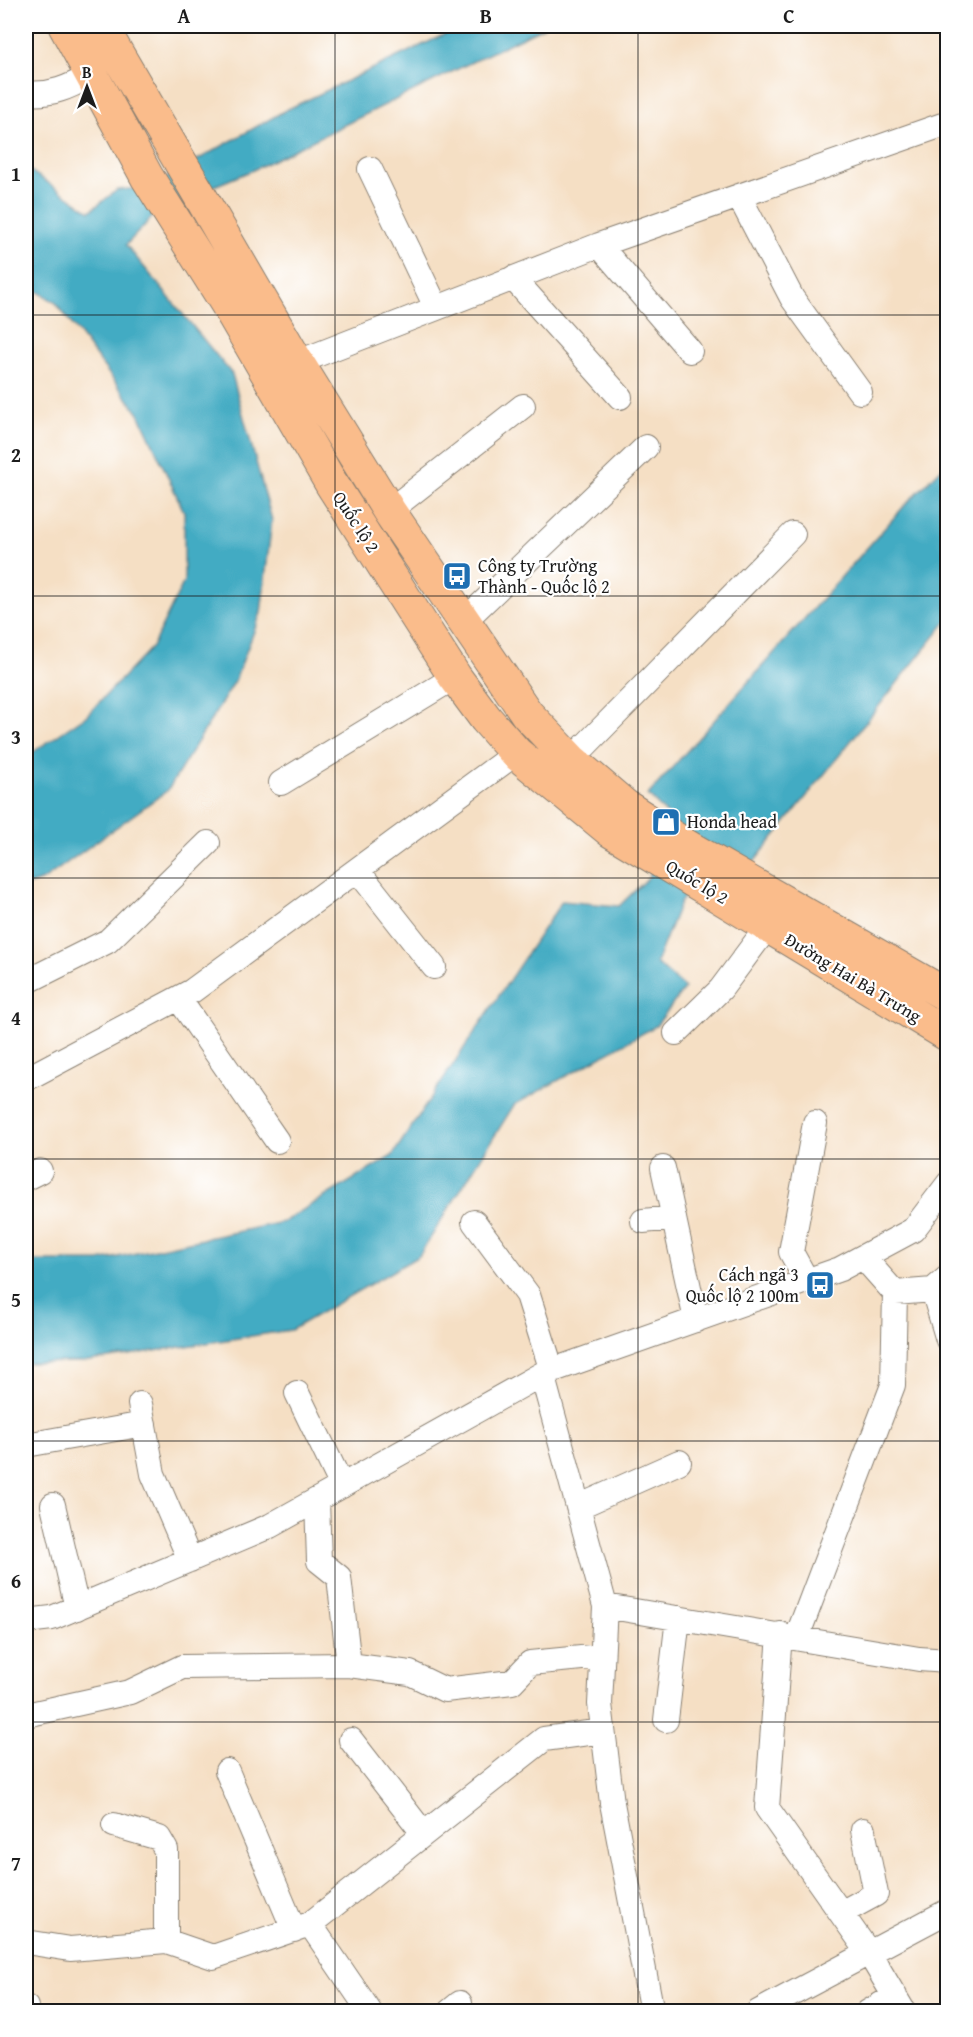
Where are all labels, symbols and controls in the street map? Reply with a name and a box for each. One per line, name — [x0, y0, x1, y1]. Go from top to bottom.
text: A — [178, 1, 191, 30]
text: B — [480, 1, 492, 30]
text: C — [783, 1, 795, 30]
north arrow — [57, 57, 117, 117]
text: B — [82, 60, 92, 84]
text: 1 — [11, 159, 21, 188]
text: 2 — [11, 440, 21, 469]
street label: Quốc lộ 2 — [326, 486, 386, 558]
place label: Công ty Trường Thành - Quốc lộ 2 — [478, 552, 610, 600]
bus stop icon: Công ty Trường Thành - Quốc lộ 2 — [441, 560, 473, 592]
text: 3 — [11, 722, 21, 751]
shop icon: Honda head — [650, 806, 682, 838]
place label: Honda head — [687, 808, 777, 835]
street label: Quốc lộ 2 — [661, 852, 734, 911]
street label: Đường Hai Bà Trưng — [780, 926, 927, 1029]
text: 4 — [11, 1003, 21, 1032]
place label: Cách ngã 3 Quốc lộ 2 100m — [686, 1261, 799, 1309]
bus stop icon: Cách ngã 3 Quốc lộ 2 100m — [804, 1269, 836, 1301]
text: 5 — [11, 1285, 21, 1314]
text: 6 — [11, 1566, 21, 1595]
text: 7 — [11, 1848, 21, 1877]

